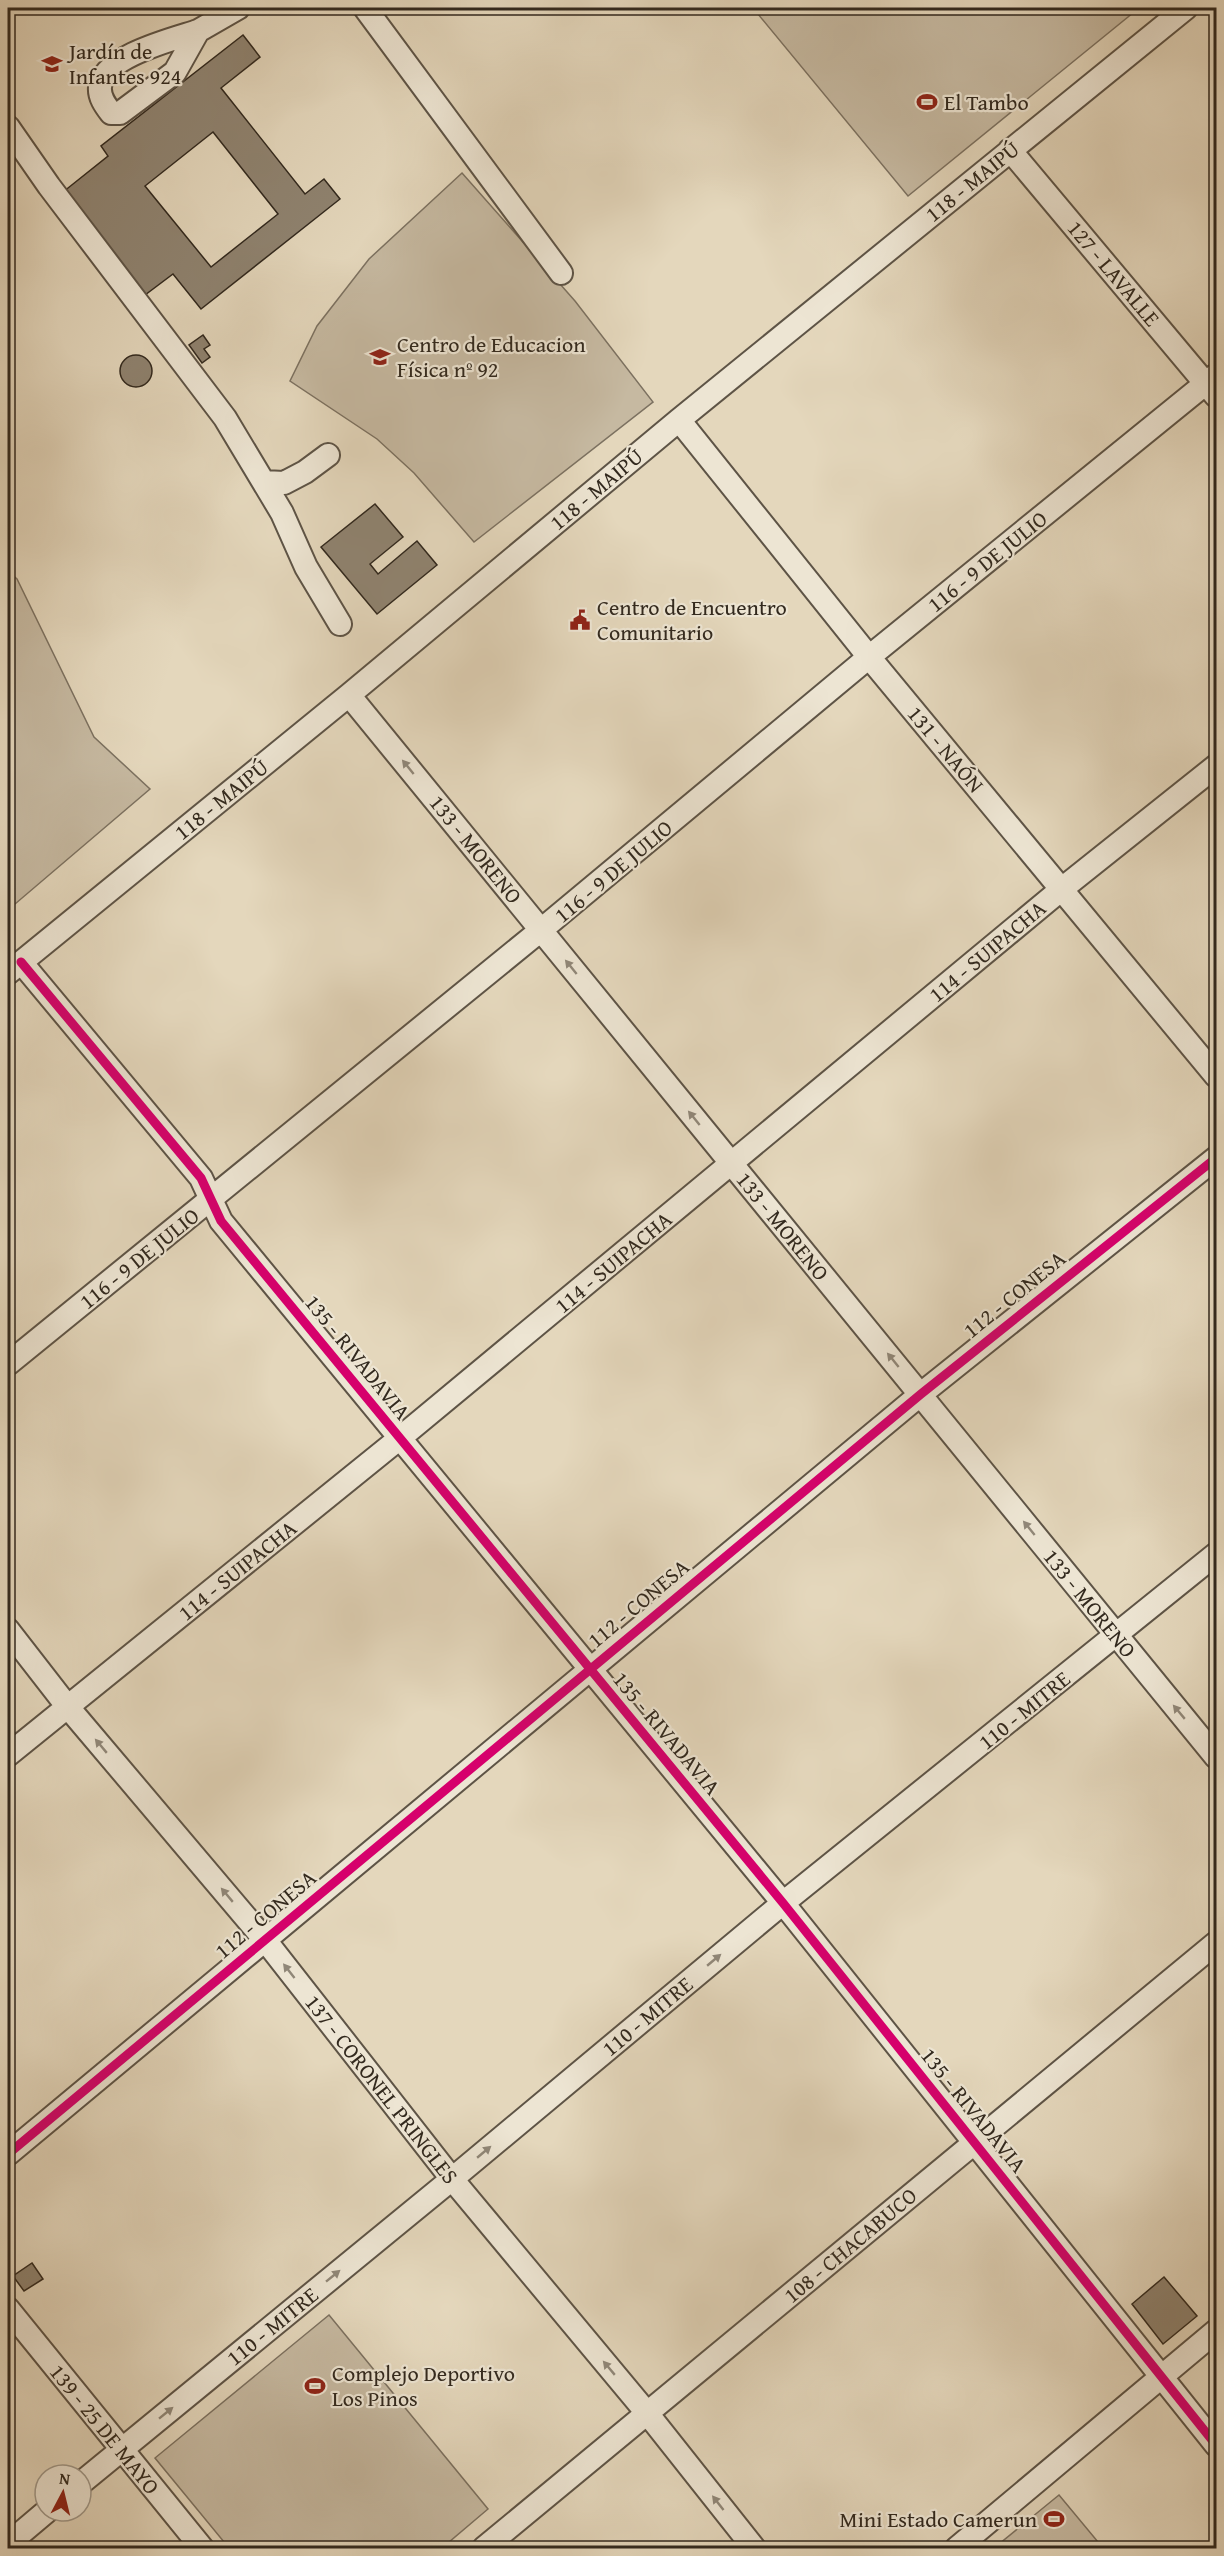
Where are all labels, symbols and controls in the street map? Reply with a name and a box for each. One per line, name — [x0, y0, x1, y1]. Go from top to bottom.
place label: Jardín de Infantes 924 — [66, 35, 181, 92]
school or university icon: Jardín de Infantes 924 — [40, 52, 64, 76]
place label: El Tambo — [944, 86, 1029, 118]
sports icon: El Tambo — [915, 90, 939, 114]
street label: 118 - MAIPÚ — [918, 133, 1026, 229]
street label: 127 - LAVALLE — [1060, 213, 1168, 333]
place label: Centro de Educacion Física nº 92 — [397, 328, 586, 385]
school or university icon: Centro de Educacion Física nº 92 — [368, 345, 392, 369]
street label: 118 - MAIPÚ — [542, 440, 650, 538]
street label: 116 - 9 DE JULIO — [920, 503, 1054, 619]
place label: Centro de Encuentro Comunitario — [597, 591, 787, 648]
public building icon: Centro de Encuentro Comunitario — [568, 608, 592, 632]
street label: 131 - NAÓN — [900, 699, 992, 799]
street label: 118 - MAIPÚ — [167, 751, 275, 847]
one-way arrow — [402, 759, 415, 775]
street label: 133 - MORENO — [422, 788, 530, 910]
street label: 116 - 9 DE JULIO — [547, 812, 679, 930]
street label: 114 - SUIPACHA — [921, 892, 1053, 1010]
one-way arrow — [565, 959, 578, 975]
one-way arrow — [688, 1110, 701, 1126]
street label: 133 - MORENO — [729, 1165, 837, 1287]
street label: 116 - 9 DE JULIO — [72, 1200, 206, 1316]
street label: 114 - SUIPACHA — [547, 1203, 679, 1321]
street label: 112 - CONESA — [956, 1242, 1073, 1345]
street label: 135 - RIVADAVIA — [297, 1288, 419, 1427]
one-way arrow — [887, 1352, 900, 1368]
street label: 114 - SUIPACHA — [171, 1512, 304, 1628]
one-way arrow — [1023, 1520, 1036, 1536]
street label: 133 - MORENO — [1036, 1542, 1144, 1664]
street label: 112 - CONESA — [580, 1550, 696, 1655]
street label: 110 - MITRE — [971, 1663, 1077, 1757]
street label: 135 - RIVADAVIA — [606, 1664, 729, 1802]
one-way arrow — [1173, 1705, 1186, 1720]
one-way arrow — [95, 1739, 108, 1754]
street label: 112 - CONESA — [207, 1861, 323, 1966]
one-way arrow — [221, 1888, 234, 1903]
one-way arrow — [706, 1954, 721, 1967]
one-way arrow — [284, 1964, 296, 1979]
street label: 110 - MITRE — [595, 1968, 699, 2064]
street label: 137 - CORONEL PRINGLES — [298, 1987, 466, 2191]
street label: 135 - RIVADAVIA — [913, 2041, 1035, 2180]
one-way arrow — [476, 2146, 491, 2159]
street label: 108 - CHACABUCO — [776, 2180, 924, 2310]
one-way arrow — [325, 2270, 340, 2283]
street label: 110 - MITRE — [219, 2279, 325, 2373]
street label: 139 - 25 DE MAYO — [42, 2357, 168, 2501]
place label: Complejo Deportivo Los Pinos — [332, 2357, 515, 2414]
one-way arrow — [603, 2360, 616, 2376]
sports icon: Complejo Deportivo Los Pinos — [303, 2374, 327, 2398]
one-way arrow — [158, 2406, 174, 2419]
north arrow — [33, 2463, 93, 2523]
text: N — [58, 2466, 72, 2491]
one-way arrow — [712, 2495, 724, 2510]
place label: Mini Estado Camerun — [840, 2503, 1038, 2535]
sports icon: Mini Estado Camerun — [1042, 2507, 1066, 2531]

